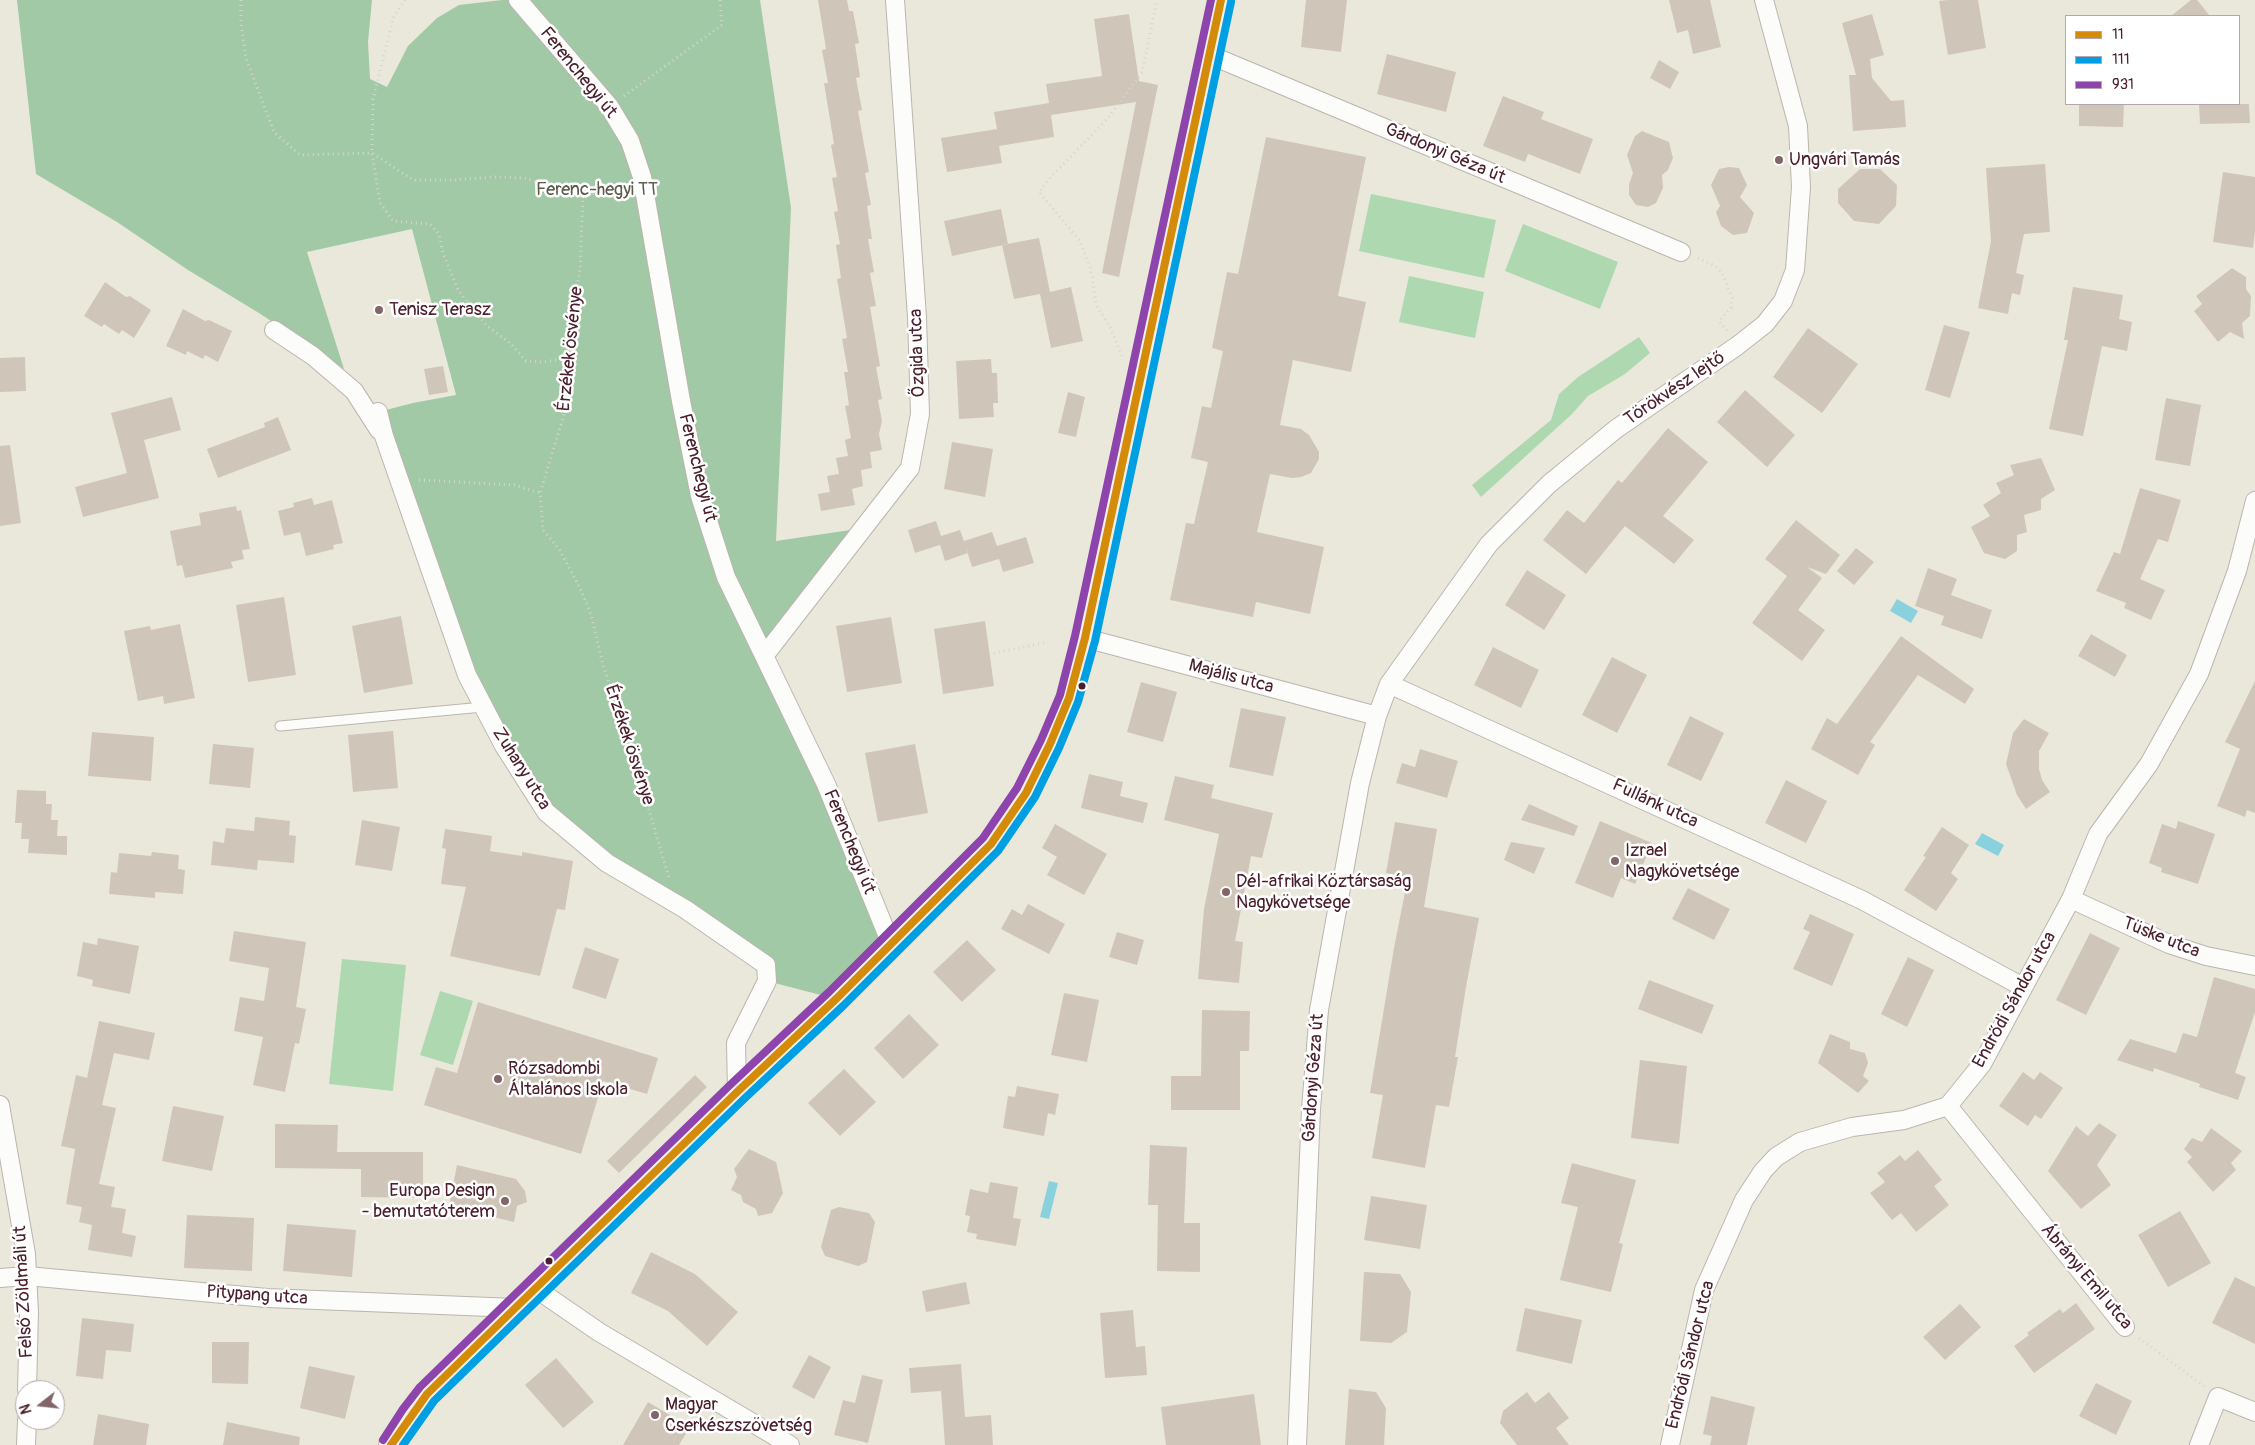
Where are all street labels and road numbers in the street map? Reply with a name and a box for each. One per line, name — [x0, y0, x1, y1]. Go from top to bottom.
street label: Ferenchegyi út — [535, 23, 621, 123]
street label: Gárdonyi Géza út — [1382, 119, 1508, 189]
street label: Érzékek ösvénye — [554, 286, 588, 412]
street label: Őzgida utca — [906, 308, 930, 398]
street label: Törökvész lejtő — [1620, 347, 1730, 431]
street label: Ferenchegyi út — [673, 412, 721, 524]
street label: Majális utca — [1186, 655, 1276, 699]
street label: Érzékek ösvénye — [599, 682, 659, 808]
street label: Zuhany utca — [487, 724, 555, 814]
street label: Fullánk utca — [1609, 775, 1701, 833]
street label: Ferenchegyi út — [818, 787, 880, 897]
street label: Tüske utca — [2119, 913, 2203, 963]
street label: Endrődi Sándor utca — [1969, 928, 2061, 1072]
street label: Gárdonyi Géza út — [1299, 1013, 1329, 1143]
street label: Ábrányi Emil utca — [2036, 1220, 2136, 1334]
street label: Felső Zöldmáli út — [10, 1225, 38, 1359]
street label: Endrődi Sándor utca — [1662, 1279, 1720, 1431]
street label: Pitypang utca — [206, 1282, 308, 1310]

